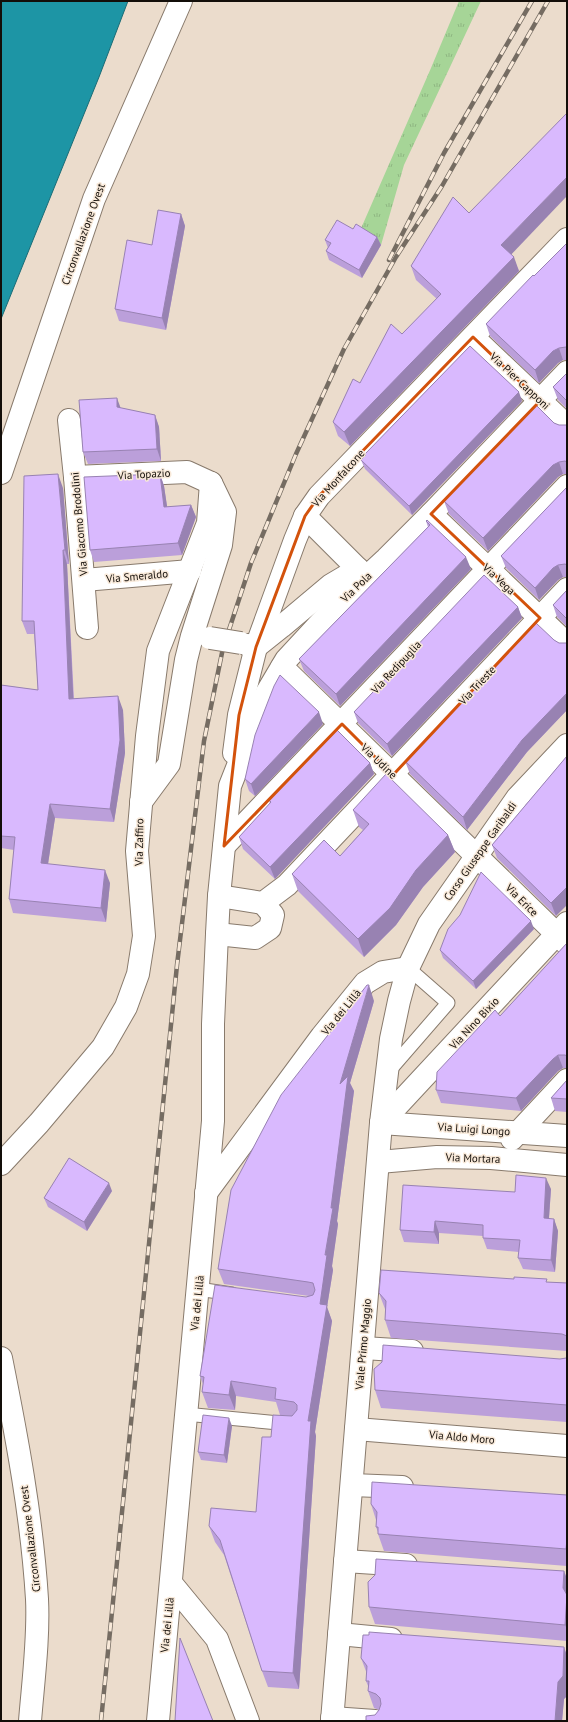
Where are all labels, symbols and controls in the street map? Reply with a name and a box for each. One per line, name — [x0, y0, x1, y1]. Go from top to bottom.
street label: Circonvallazione Ovest — [58, 181, 108, 287]
street label: Via Pier Capponi — [486, 349, 553, 413]
street label: Via Monfalcone — [308, 446, 368, 510]
street label: Via Topazio — [116, 466, 171, 482]
street label: Via Giacomo Brodolini — [67, 471, 91, 577]
street label: Via Vega — [479, 560, 518, 598]
street label: Via Smeraldo — [104, 566, 169, 586]
street label: Via Pola — [337, 569, 374, 606]
street label: Via Redipuglia — [367, 638, 424, 697]
street label: Via Trieste — [455, 662, 499, 708]
street label: Via Udine — [357, 740, 400, 782]
street label: Corso Giuseppe Garibaldi — [441, 799, 519, 903]
street label: Via Zaffiro — [132, 818, 146, 867]
street label: Via Erice — [502, 880, 542, 920]
street label: Via dei Lillà — [317, 986, 364, 1039]
street label: Via Nino Bixio — [445, 994, 502, 1053]
street label: Via Luigi Longo — [436, 1119, 511, 1139]
street label: Via Mortara — [444, 1150, 501, 1166]
street label: Via dei Lillà — [187, 1275, 207, 1332]
street label: Viale Primo Maggio — [352, 1298, 374, 1391]
street label: Via Aldo Moro — [428, 1427, 496, 1447]
street label: Circonvallazione Ovest — [16, 1485, 43, 1593]
street label: Via dei Lillà — [157, 1597, 177, 1654]

